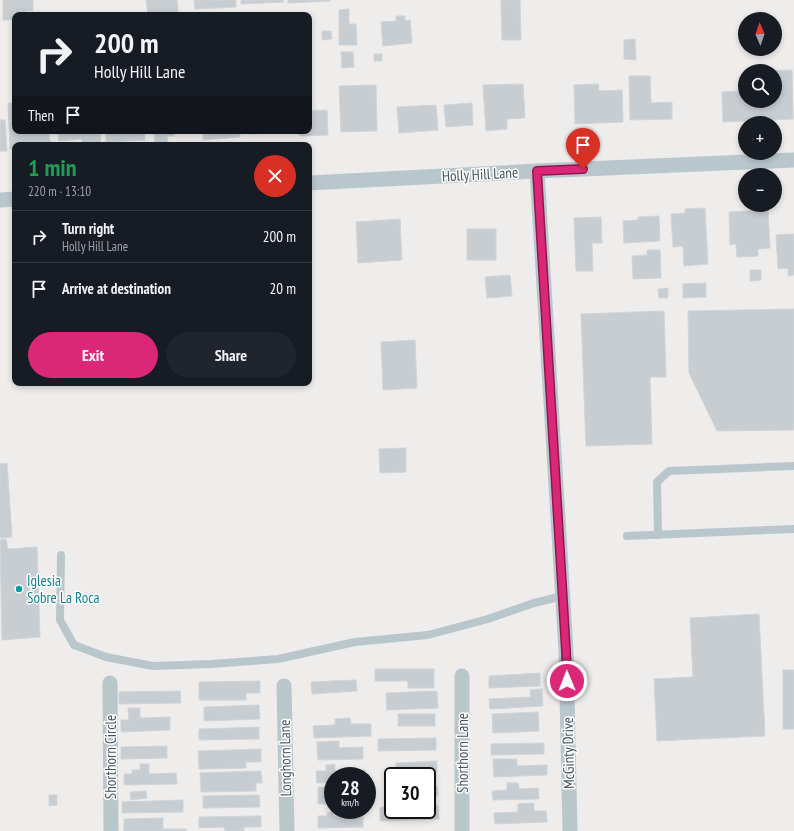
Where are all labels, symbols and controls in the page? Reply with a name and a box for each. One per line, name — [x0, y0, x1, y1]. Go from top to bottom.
north arrow — [738, 12, 782, 56]
map controls — [738, 12, 782, 212]
text: 200 m — [94, 24, 158, 61]
icon: right — [28, 28, 80, 80]
text: Holly Hill Lane — [94, 60, 185, 83]
button: search — [738, 64, 782, 108]
icon: arrive — [62, 104, 84, 126]
text: Then — [28, 106, 54, 125]
button: + — [738, 116, 782, 160]
pin — [566, 128, 600, 169]
icon: arrive — [572, 134, 594, 156]
text: 1 min — [28, 152, 76, 183]
button: close — [254, 155, 296, 197]
street label: Holly Hill Lane — [441, 163, 519, 185]
button: − — [738, 168, 782, 212]
text: 220 m · 13:10 — [28, 183, 91, 200]
text: Turn right — [62, 219, 114, 238]
icon: right — [28, 226, 50, 248]
text: 200 m — [263, 227, 296, 246]
text: Holly Hill Lane — [62, 238, 128, 255]
icon: arrive — [28, 278, 50, 300]
text: Arrive at destination — [62, 279, 171, 298]
text: 20 m — [270, 279, 296, 298]
button: Exit — [28, 332, 158, 378]
button: Share — [166, 332, 296, 378]
place label: Iglesia Sobre La Roca — [27, 571, 100, 607]
marker: Iglesia Sobre La Roca — [14, 584, 24, 594]
position arrow — [546, 660, 588, 702]
street label: Shorthorn Lane — [453, 713, 472, 793]
street label: Shorthorn Circle — [101, 715, 120, 799]
street label: McGinty Drive — [558, 717, 578, 789]
street label: Longhorn Lane — [275, 719, 295, 797]
speed limit sign: 30 — [384, 767, 436, 819]
text: 28 — [340, 775, 360, 801]
text: km/h — [341, 796, 359, 809]

